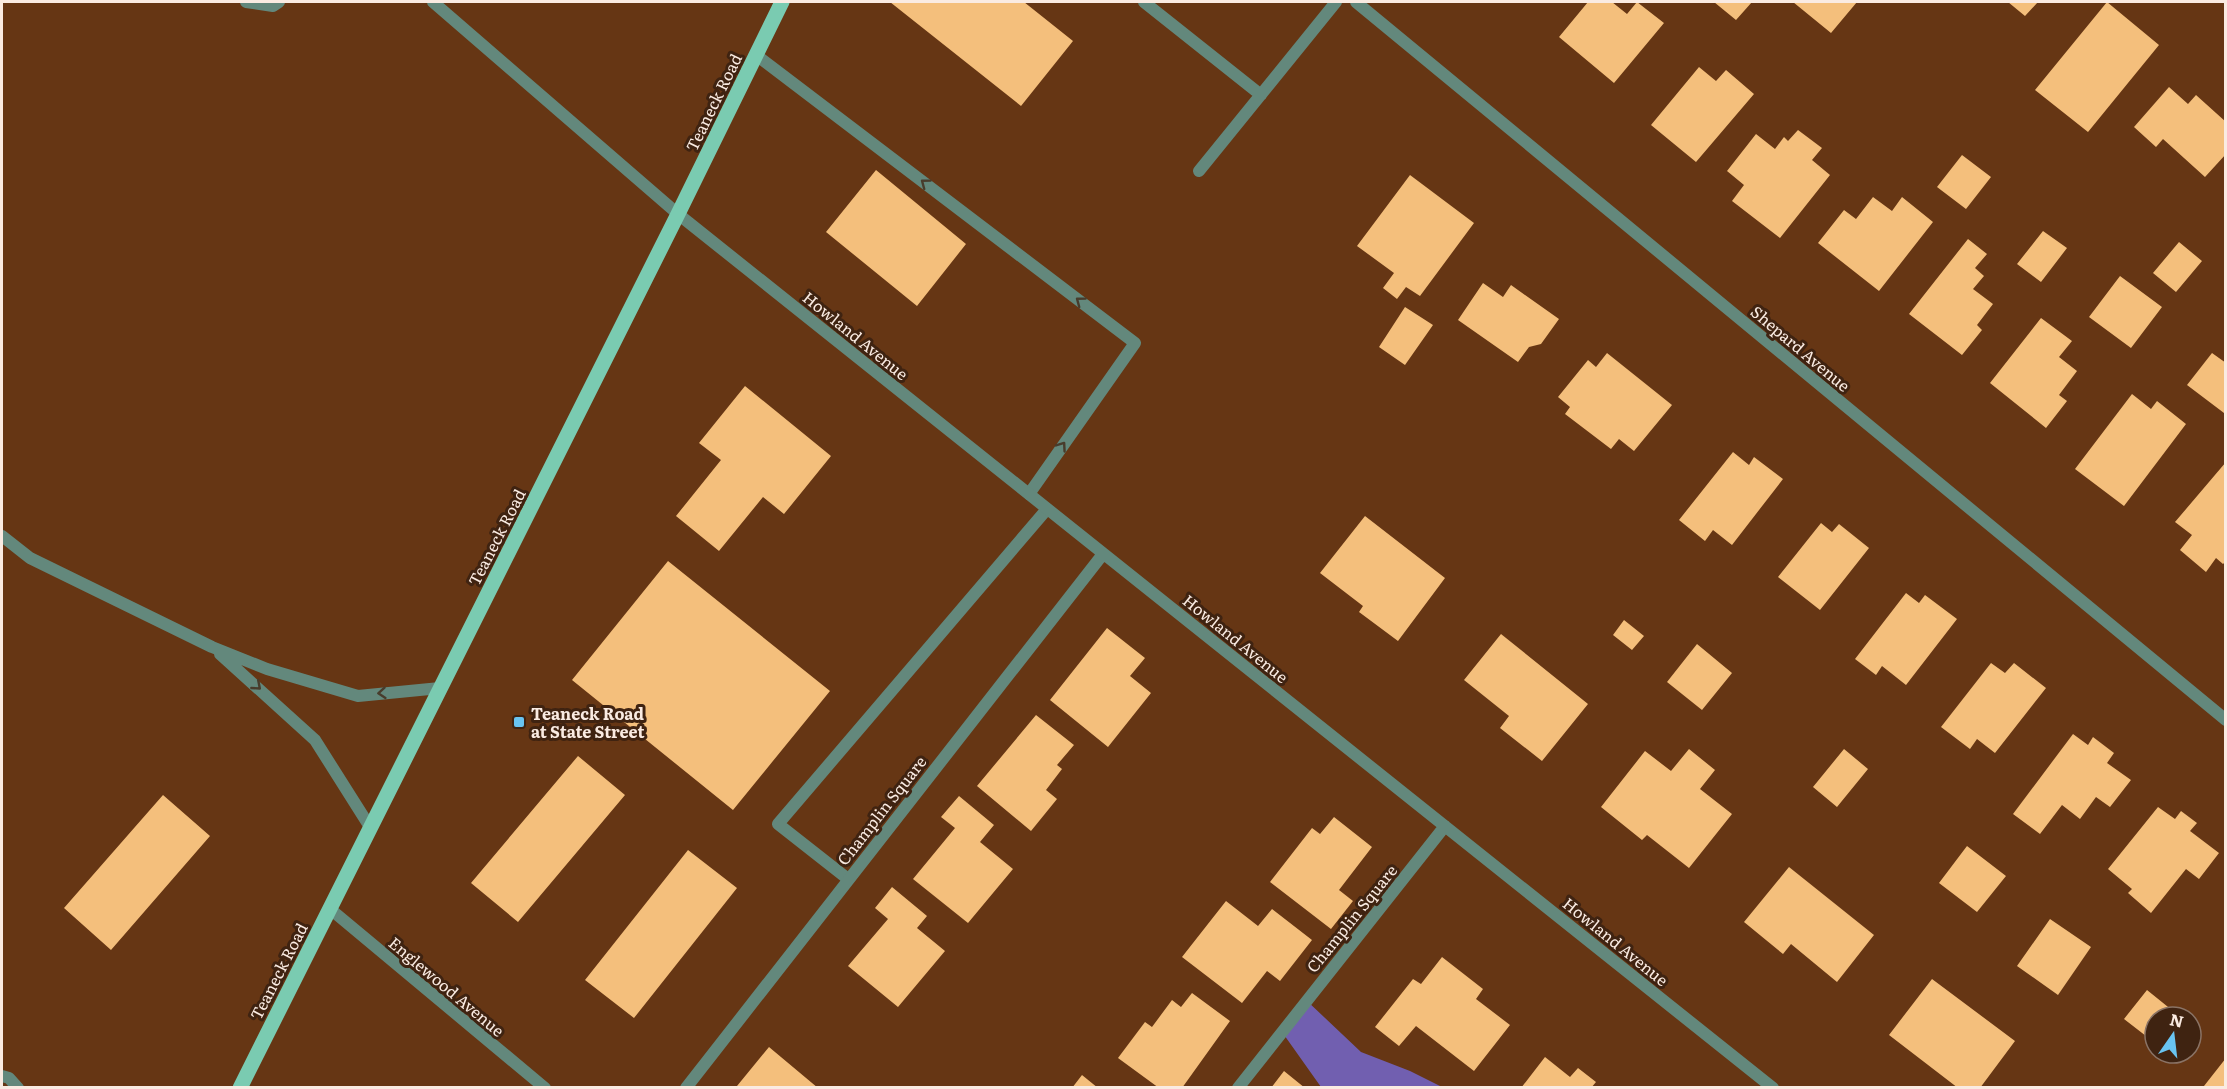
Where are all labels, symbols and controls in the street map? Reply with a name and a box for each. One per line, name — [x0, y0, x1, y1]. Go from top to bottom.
street label: Teaneck Road — [679, 49, 747, 155]
one-way arrow — [921, 179, 932, 190]
street label: Howland Avenue — [798, 285, 914, 385]
one-way arrow — [1076, 297, 1087, 308]
street label: Shepard Avenue — [1746, 299, 1856, 397]
one-way arrow — [1055, 442, 1066, 453]
street label: Teaneck Road — [461, 484, 531, 590]
street label: Howland Avenue — [1178, 588, 1294, 688]
one-way arrow — [250, 679, 260, 690]
one-way arrow — [377, 686, 386, 699]
place label: Teaneck Road at State Street — [531, 701, 645, 743]
marker: Teaneck Road at State Street — [512, 715, 526, 729]
street label: Champlin Square — [831, 750, 931, 870]
street label: Champlin Square — [1300, 859, 1402, 977]
street label: Howland Avenue — [1558, 891, 1674, 991]
street label: Teaneck Road — [243, 918, 313, 1024]
street label: Englewood Avenue — [384, 930, 510, 1042]
north arrow — [2143, 1005, 2203, 1065]
text: N — [2167, 1006, 2186, 1033]

